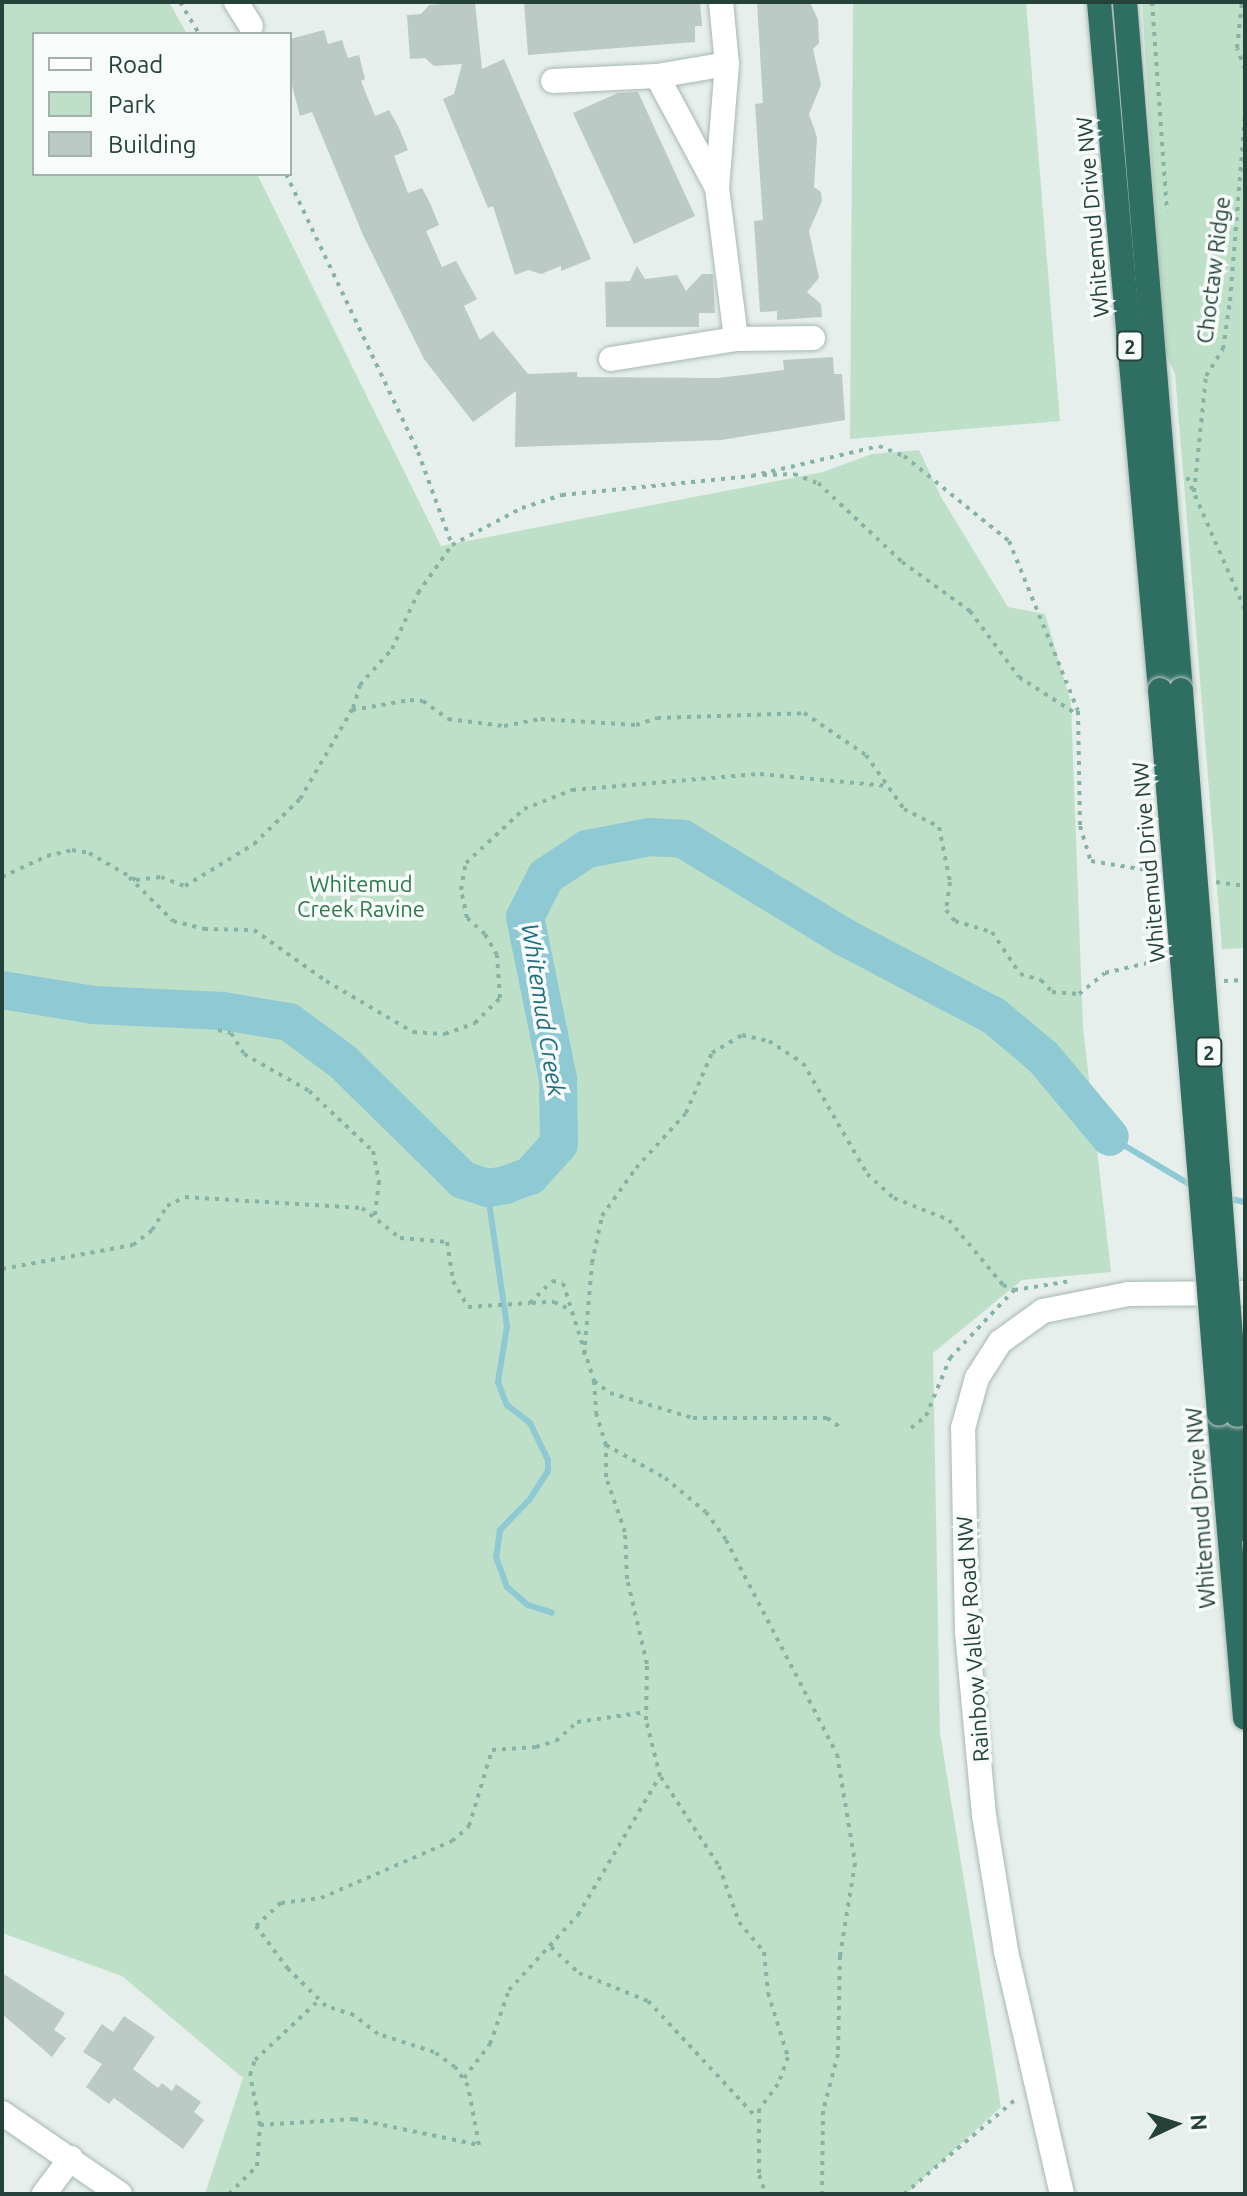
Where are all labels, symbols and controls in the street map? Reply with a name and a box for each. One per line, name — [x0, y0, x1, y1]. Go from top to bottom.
legend — [32, 32, 292, 176]
text: Road — [108, 51, 163, 78]
text: Park — [108, 91, 156, 118]
street label: Whitemud Drive NW — [1070, 115, 1114, 319]
text: Building — [108, 131, 196, 158]
street label: Choctaw Ridge — [1191, 195, 1235, 345]
road number: 2 — [1116, 330, 1144, 362]
street label: Whitemud Drive NW — [1126, 760, 1170, 964]
park label: Whitemud Creek Ravine — [297, 870, 425, 922]
water label: Whitemud Creek — [515, 922, 571, 1098]
road number: 2 — [1195, 1036, 1223, 1068]
street label: Whitemud Drive NW — [1180, 1407, 1220, 1609]
street label: Rainbow Valley Road NW — [950, 1515, 994, 1763]
north arrow — [1135, 2084, 1215, 2164]
text: N — [1186, 2113, 1212, 2131]

